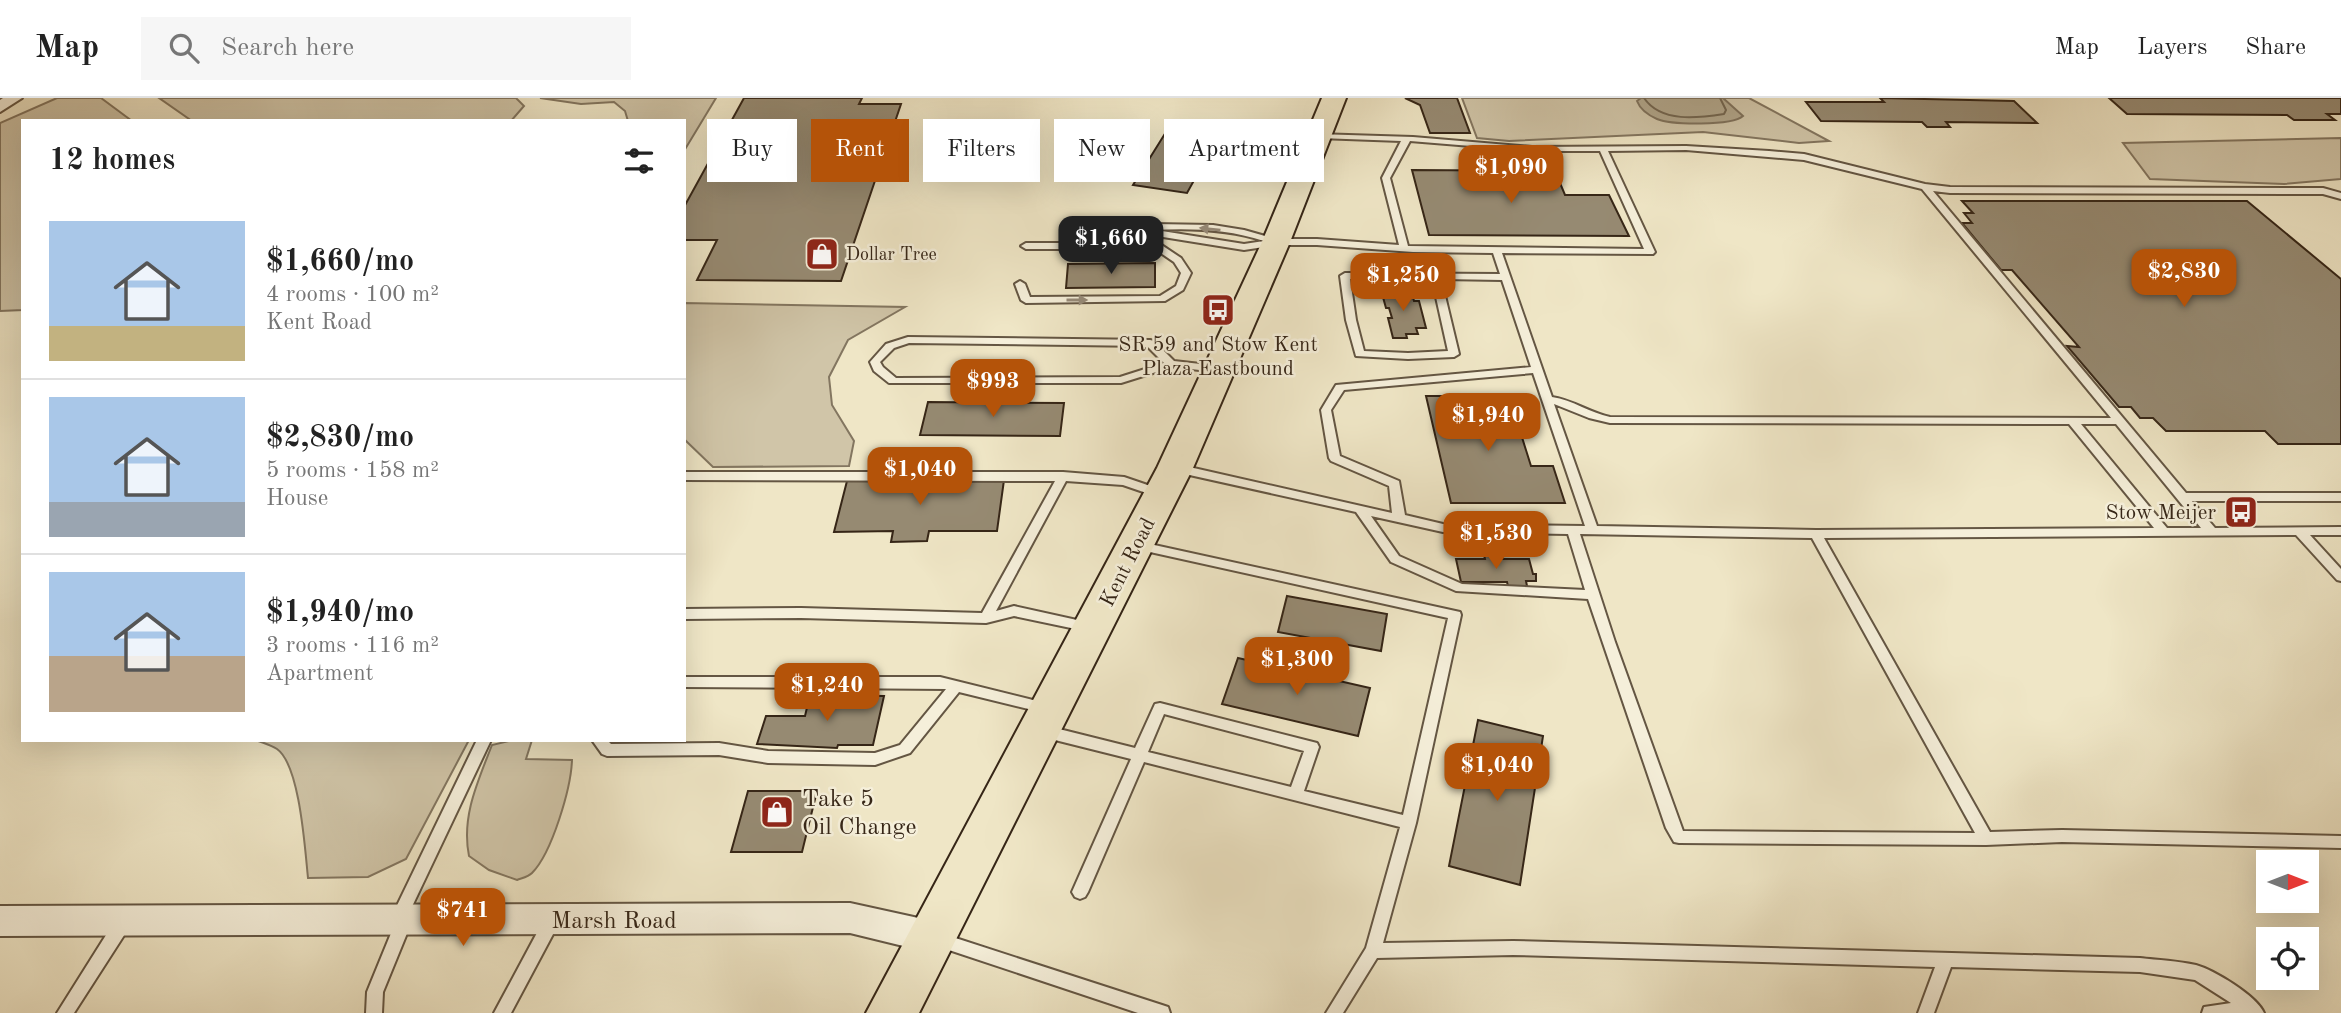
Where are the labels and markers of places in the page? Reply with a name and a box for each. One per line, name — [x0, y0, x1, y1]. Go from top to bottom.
pin: $1,090 — [1454, 146, 1568, 205]
pin: $1,660 — [1054, 216, 1168, 276]
shop icon: Dollar Tree — [803, 235, 841, 273]
place label: Dollar Tree — [846, 246, 937, 264]
pin: $2,830 — [2127, 250, 2241, 309]
pin: $1,250 — [1346, 254, 1460, 313]
bus stop icon: SR 59 and Stow Kent Plaza Eastbound — [1199, 291, 1237, 329]
place label: SR 59 and Stow Kent Plaza Eastbound — [1118, 335, 1318, 380]
pin: $993 — [952, 360, 1034, 419]
pin: $1,940 — [1431, 394, 1545, 453]
pin: $1,040 — [863, 448, 977, 507]
bus stop icon: Stow Meijer — [2222, 493, 2260, 531]
place label: Stow Meijer — [2105, 503, 2216, 524]
pin: $1,530 — [1439, 512, 1553, 571]
pin: $1,300 — [1240, 638, 1354, 697]
pin: $1,240 — [770, 664, 884, 723]
pin: $1,040 — [1440, 744, 1554, 803]
place label: Take 5 Oil Change — [802, 788, 916, 840]
shop icon: Take 5 Oil Change — [758, 793, 796, 831]
pin: $741 — [422, 888, 504, 948]

